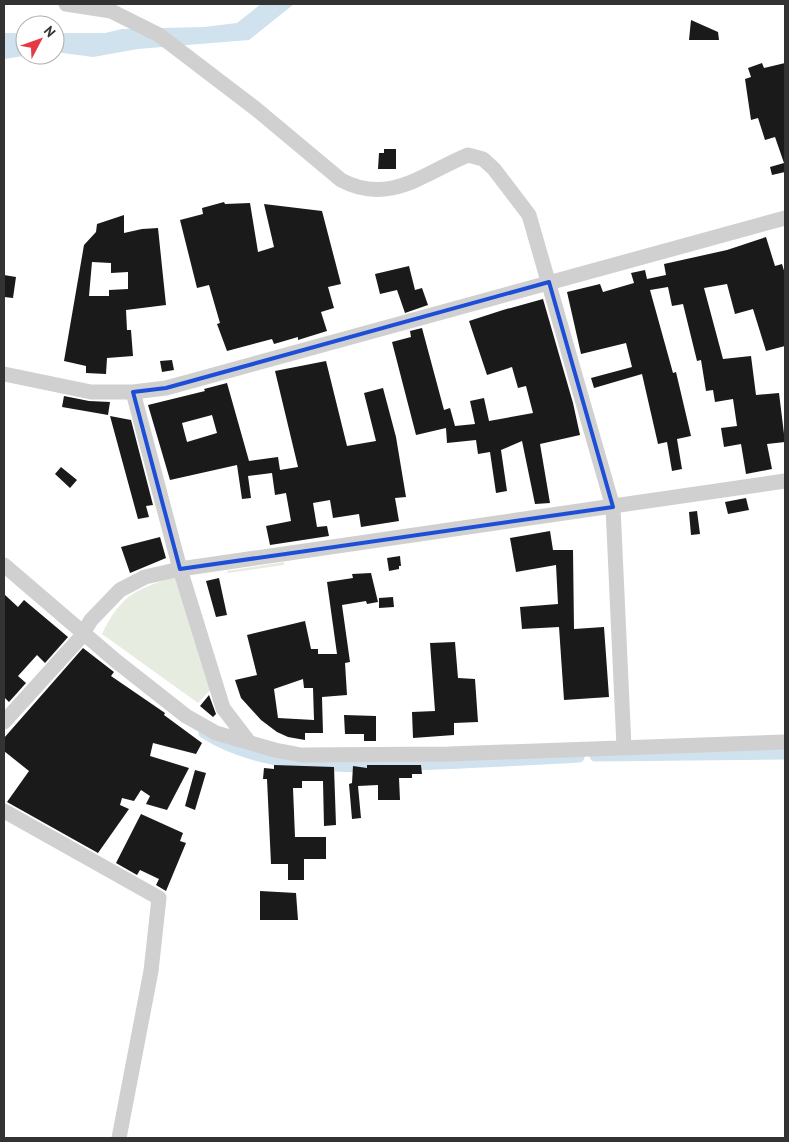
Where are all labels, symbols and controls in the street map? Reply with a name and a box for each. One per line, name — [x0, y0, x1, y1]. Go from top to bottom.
north arrow — [15, 15, 65, 65]
text: N — [40, 22, 60, 41]

